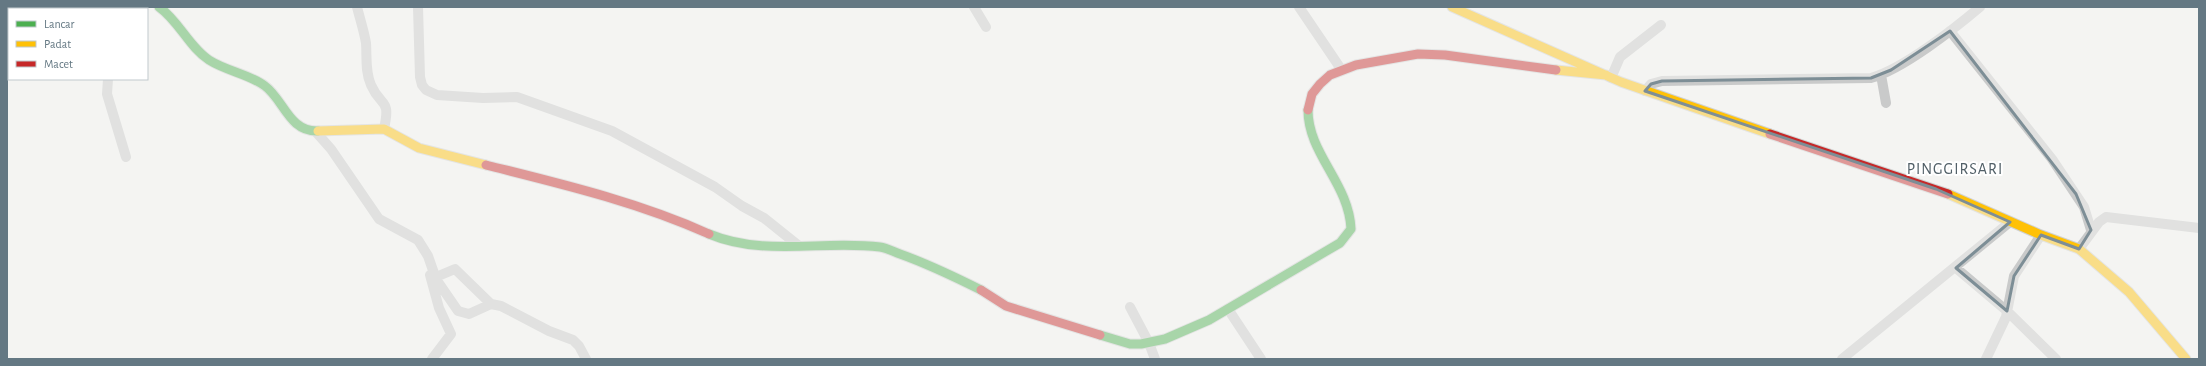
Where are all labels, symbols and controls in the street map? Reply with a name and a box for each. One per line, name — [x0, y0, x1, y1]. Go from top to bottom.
legend — [8, 8, 148, 80]
text: Lancar — [44, 18, 75, 30]
text: Padat — [44, 38, 71, 50]
text: Macet — [44, 58, 73, 70]
district label: PINGGIRSARI — [1907, 161, 2003, 177]

